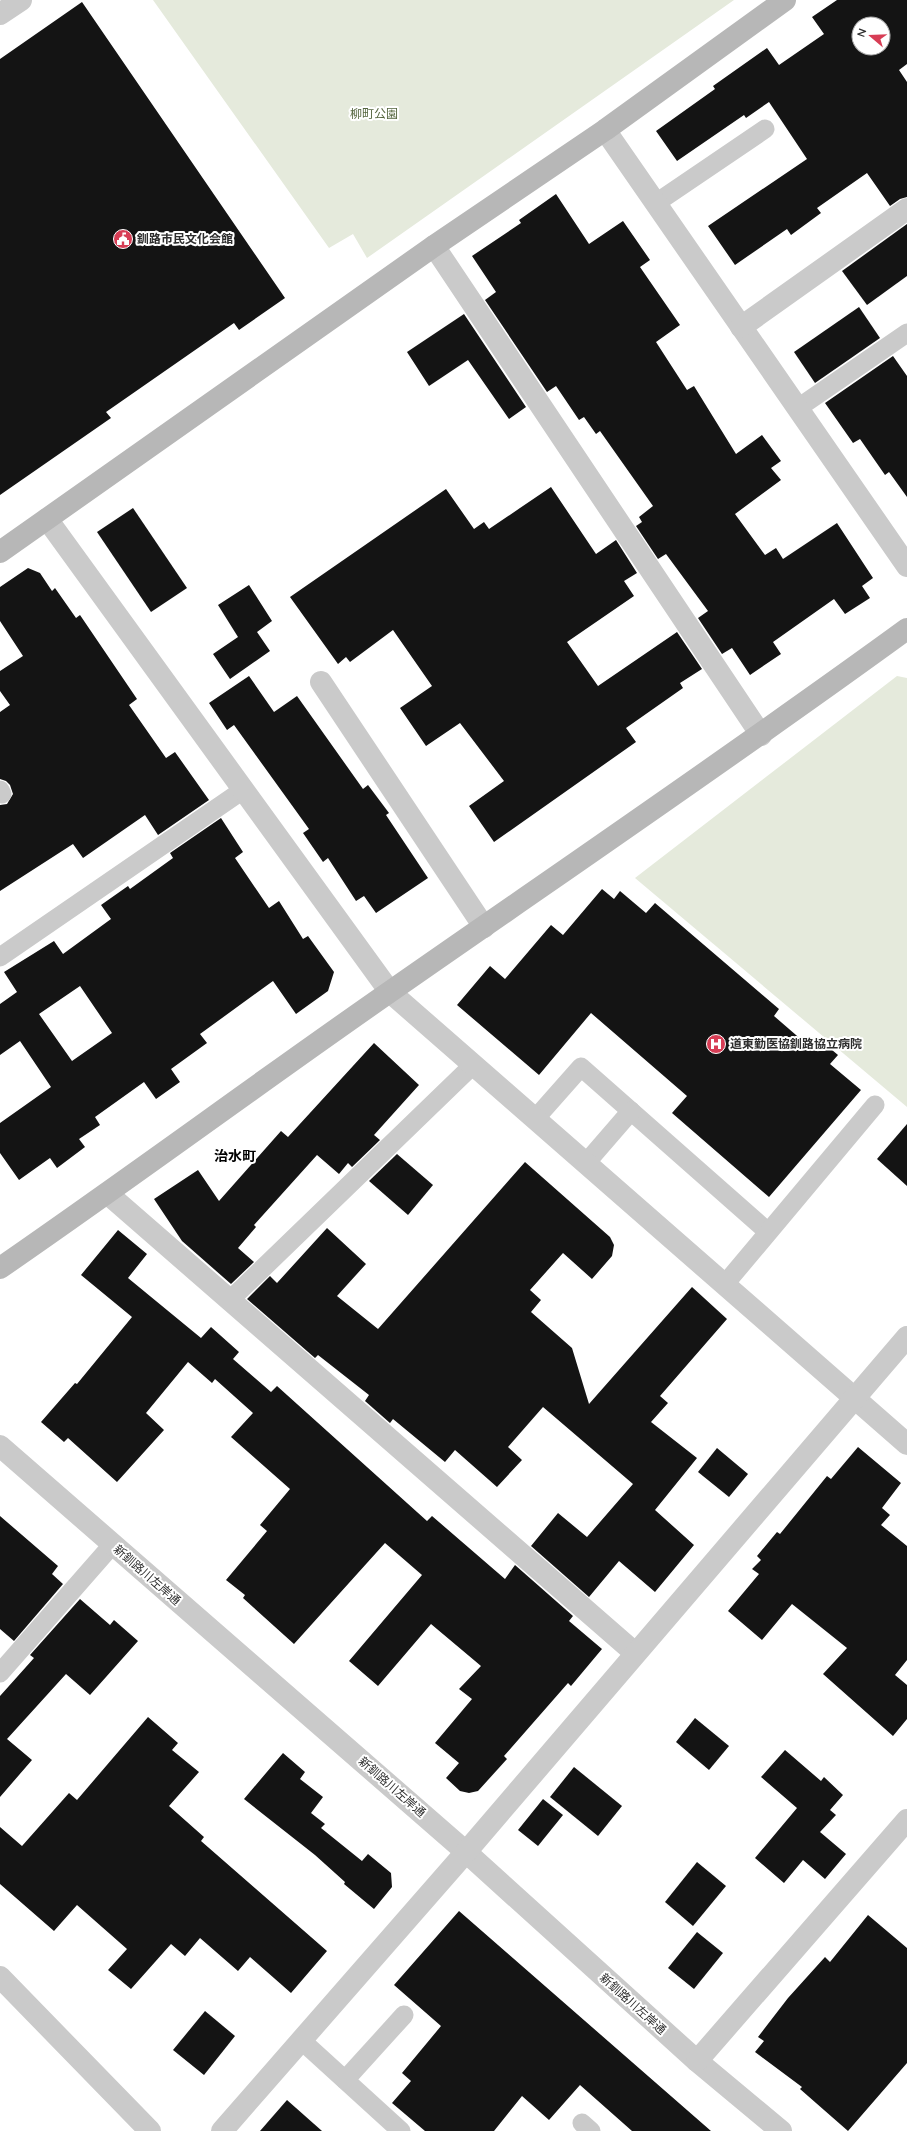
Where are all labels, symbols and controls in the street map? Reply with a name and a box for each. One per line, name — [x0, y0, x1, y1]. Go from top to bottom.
north arrow — [851, 16, 891, 56]
text: N — [854, 27, 869, 39]
park label: 柳町公園 — [350, 106, 398, 121]
public building icon: 釧路市民文化会館 — [112, 228, 134, 250]
place label: 釧路市民文化会館 — [136, 231, 233, 246]
hospital icon: 道東勤医協釧路協立病院 — [705, 1033, 727, 1055]
place label: 道東勤医協釧路協立病院 — [730, 1036, 862, 1051]
district label: 治水町 — [214, 1147, 256, 1165]
street label: 新釧路川左岸通 — [111, 1541, 184, 1608]
street label: 新釧路川左岸通 — [356, 1753, 429, 1820]
street label: 新釧路川左岸通 — [597, 1970, 670, 2037]

